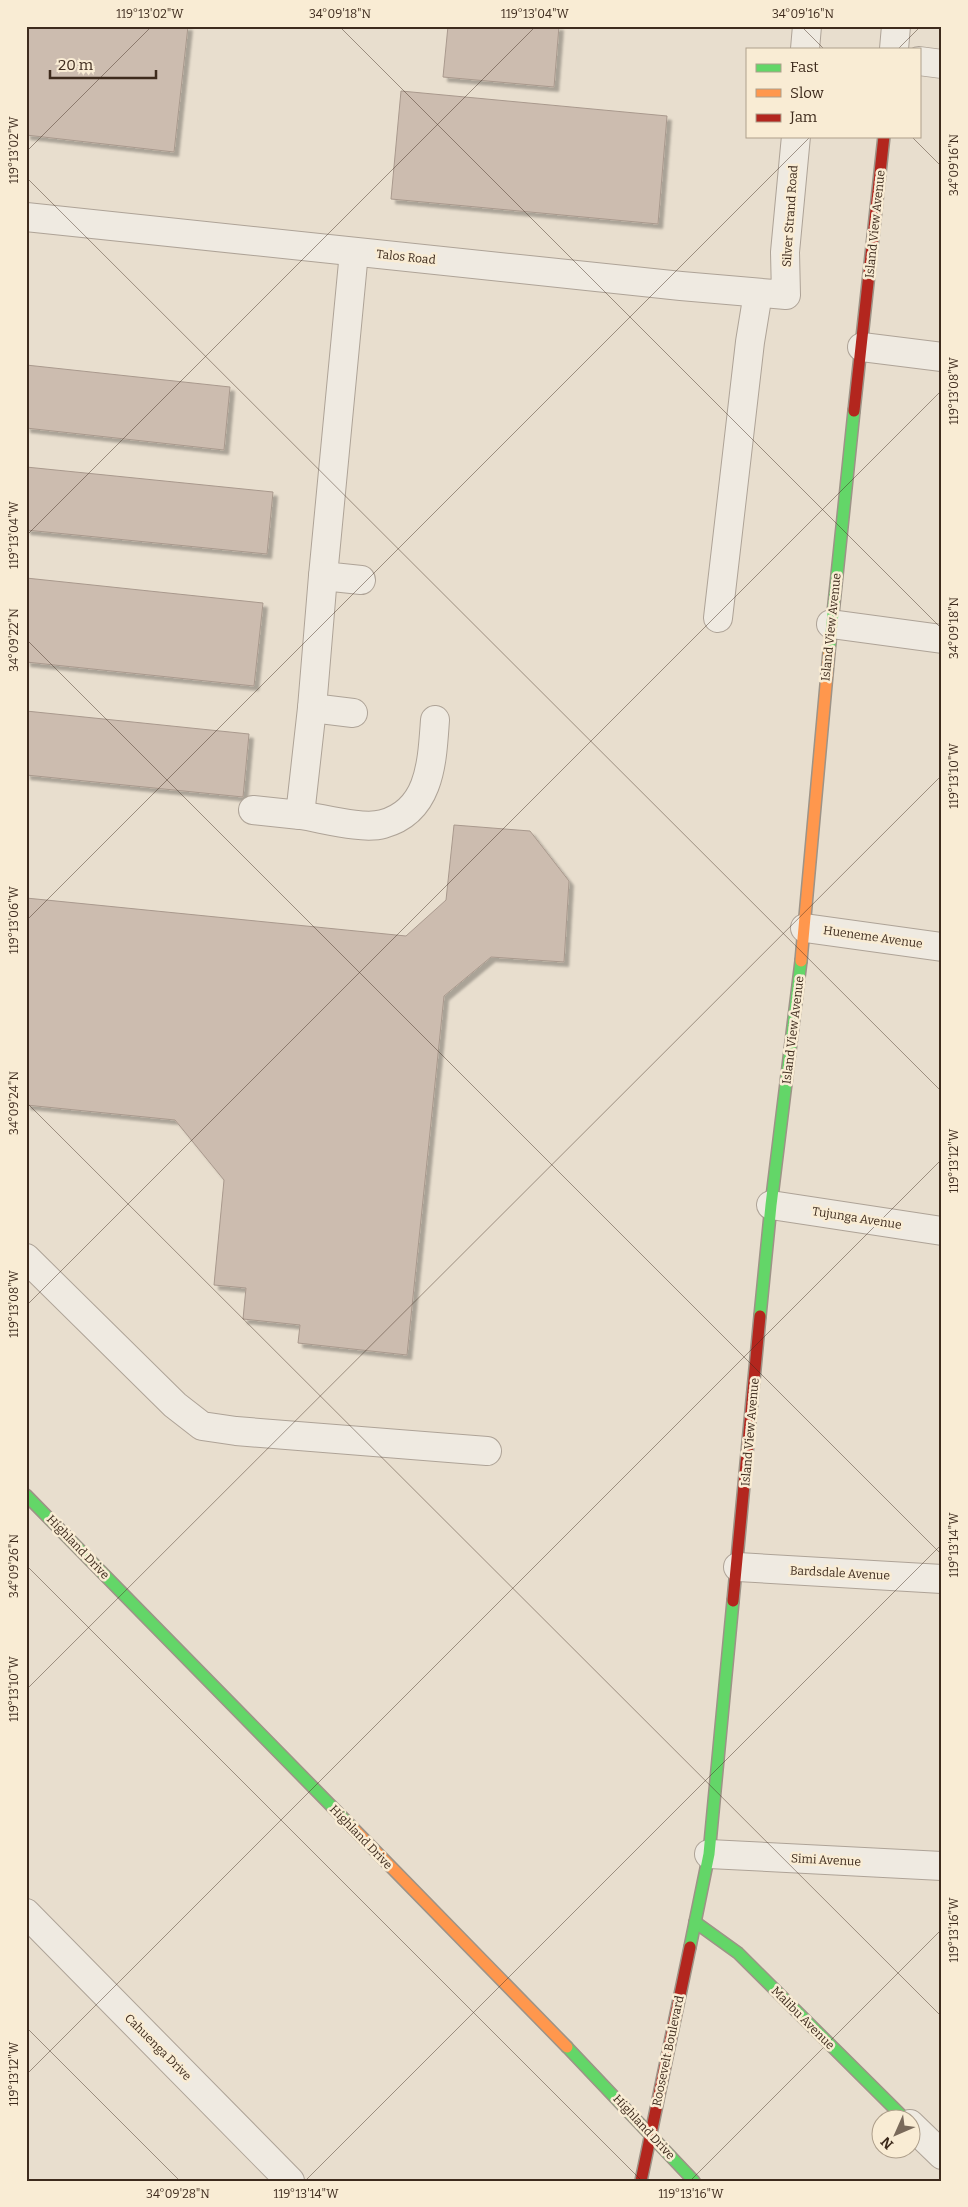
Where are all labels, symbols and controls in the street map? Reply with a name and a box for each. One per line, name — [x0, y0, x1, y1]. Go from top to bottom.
text: 119°13'02"W — [116, 7, 184, 21]
text: 34°09'18"N — [309, 7, 372, 21]
text: 119°13'04"W — [501, 7, 570, 21]
text: 34°09'16"N — [772, 7, 835, 21]
scale bar — [50, 48, 156, 80]
legend — [746, 48, 920, 138]
text: 20 m — [58, 56, 94, 74]
text: Fast — [790, 58, 819, 76]
text: Slow — [790, 84, 825, 102]
text: Jam — [789, 108, 818, 126]
text: 119°13'02"W — [7, 116, 21, 184]
text: 34°09'16"N — [947, 133, 961, 196]
street label: Silver Strand Road — [779, 165, 801, 267]
street label: Island View Avenue — [862, 169, 888, 279]
street label: Talos Road — [376, 247, 436, 267]
text: 119°13'08"W — [947, 356, 961, 425]
text: 119°13'04"W — [7, 500, 21, 569]
street label: Island View Avenue — [818, 572, 844, 682]
text: 34°09'18"N — [947, 596, 961, 659]
text: 34°09'22"N — [7, 608, 21, 672]
text: 119°13'10"W — [947, 742, 961, 809]
text: 119°13'06"W — [7, 885, 21, 954]
street label: Hueneme Avenue — [822, 923, 924, 951]
street label: Island View Avenue — [779, 975, 807, 1085]
text: 34°09'24"N — [7, 1071, 21, 1135]
text: 119°13'12"W — [947, 1128, 961, 1193]
street label: Tujunga Avenue — [811, 1204, 903, 1232]
text: 119°13'08"W — [7, 1269, 21, 1338]
street label: Island View Avenue — [738, 1377, 762, 1487]
street label: Highland Drive — [44, 1512, 112, 1582]
text: 119°13'14"W — [947, 1512, 961, 1577]
text: 34°09'26"N — [7, 1534, 21, 1598]
street label: Bardsdale Avenue — [790, 1563, 890, 1583]
text: 119°13'10"W — [7, 1655, 21, 1722]
street label: Highland Drive — [327, 1802, 395, 1872]
street label: Simi Avenue — [791, 1851, 861, 1869]
text: 119°13'16"W — [947, 1897, 961, 1962]
street label: Malibu Avenue — [769, 1984, 837, 2052]
street label: Roosevelt Boulevard — [649, 1994, 687, 2108]
street label: Cahuenga Drive — [122, 2011, 194, 2083]
text: 119°13'12"W — [7, 2041, 21, 2106]
street label: Highland Drive — [610, 2092, 678, 2162]
north arrow — [870, 2110, 920, 2160]
text: N — [877, 2133, 897, 2153]
text: 34°09'28"N — [146, 2187, 210, 2201]
text: 119°13'14"W — [274, 2187, 339, 2201]
text: 119°13'16"W — [659, 2187, 724, 2201]

